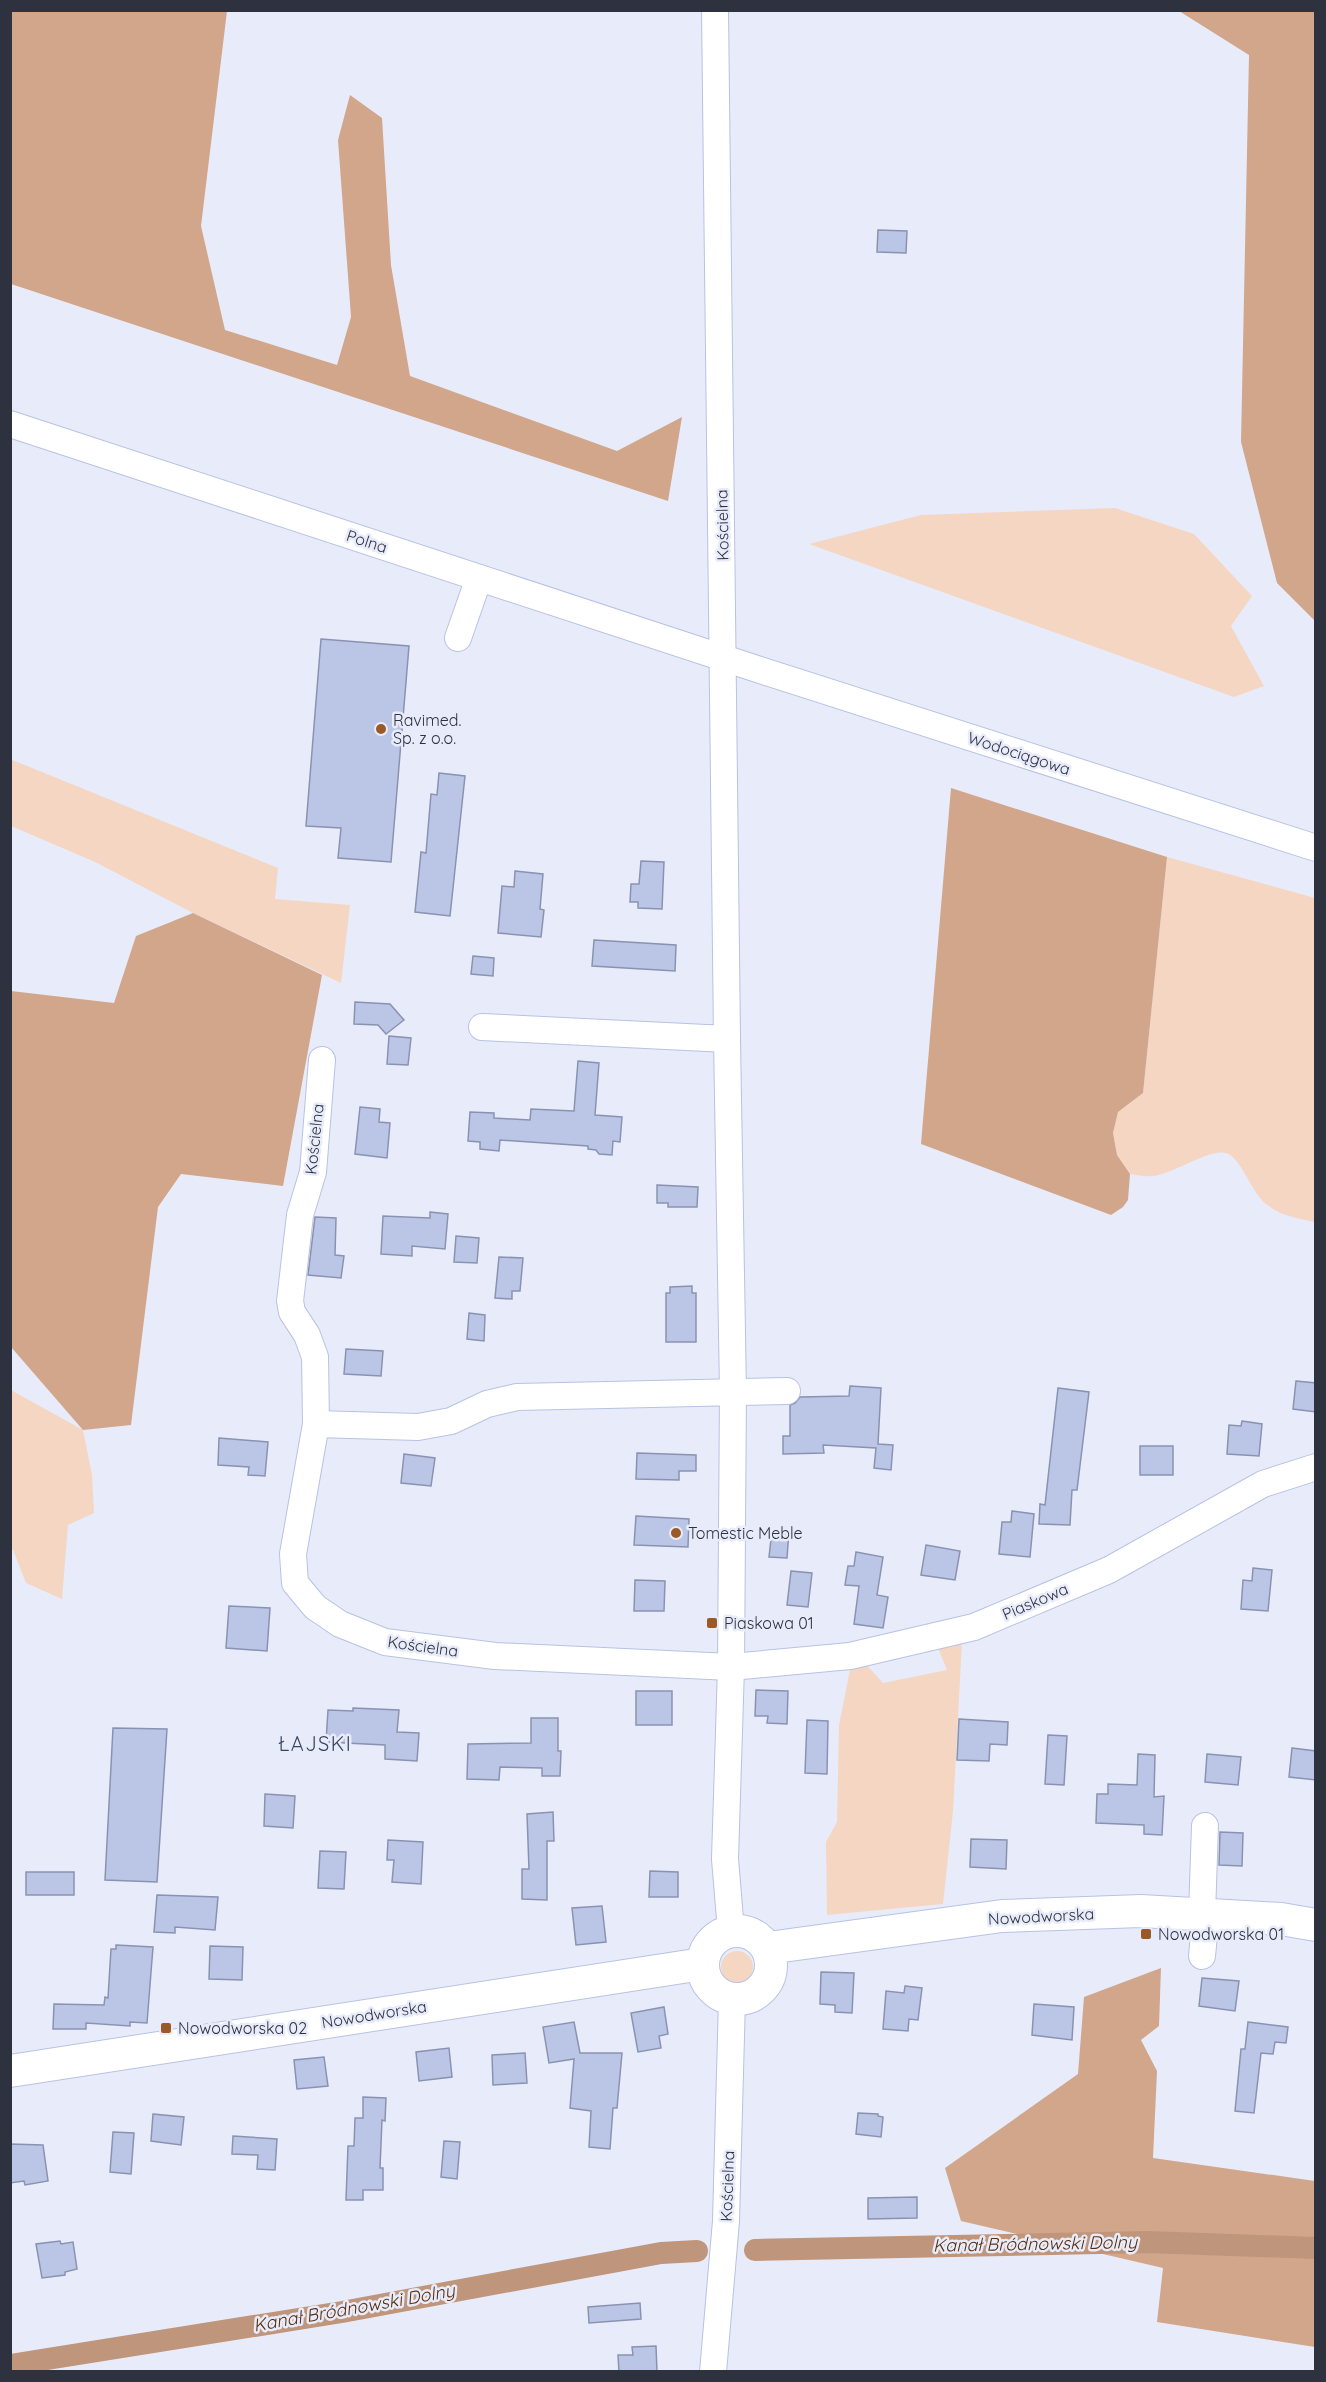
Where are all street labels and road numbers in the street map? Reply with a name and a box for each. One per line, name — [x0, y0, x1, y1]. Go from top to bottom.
street label: Kościelna — [711, 489, 733, 561]
street label: Polna — [344, 525, 390, 557]
street label: Wodociągowa — [965, 727, 1073, 779]
street label: Kościelna — [300, 1103, 328, 1175]
street label: Piaskowa — [999, 1578, 1071, 1624]
street label: Kościelna — [386, 1631, 460, 1661]
street label: Nowodworska — [987, 1903, 1095, 1929]
street label: Nowodworska — [320, 1996, 428, 2032]
street label: Kościelna — [716, 2150, 738, 2222]

